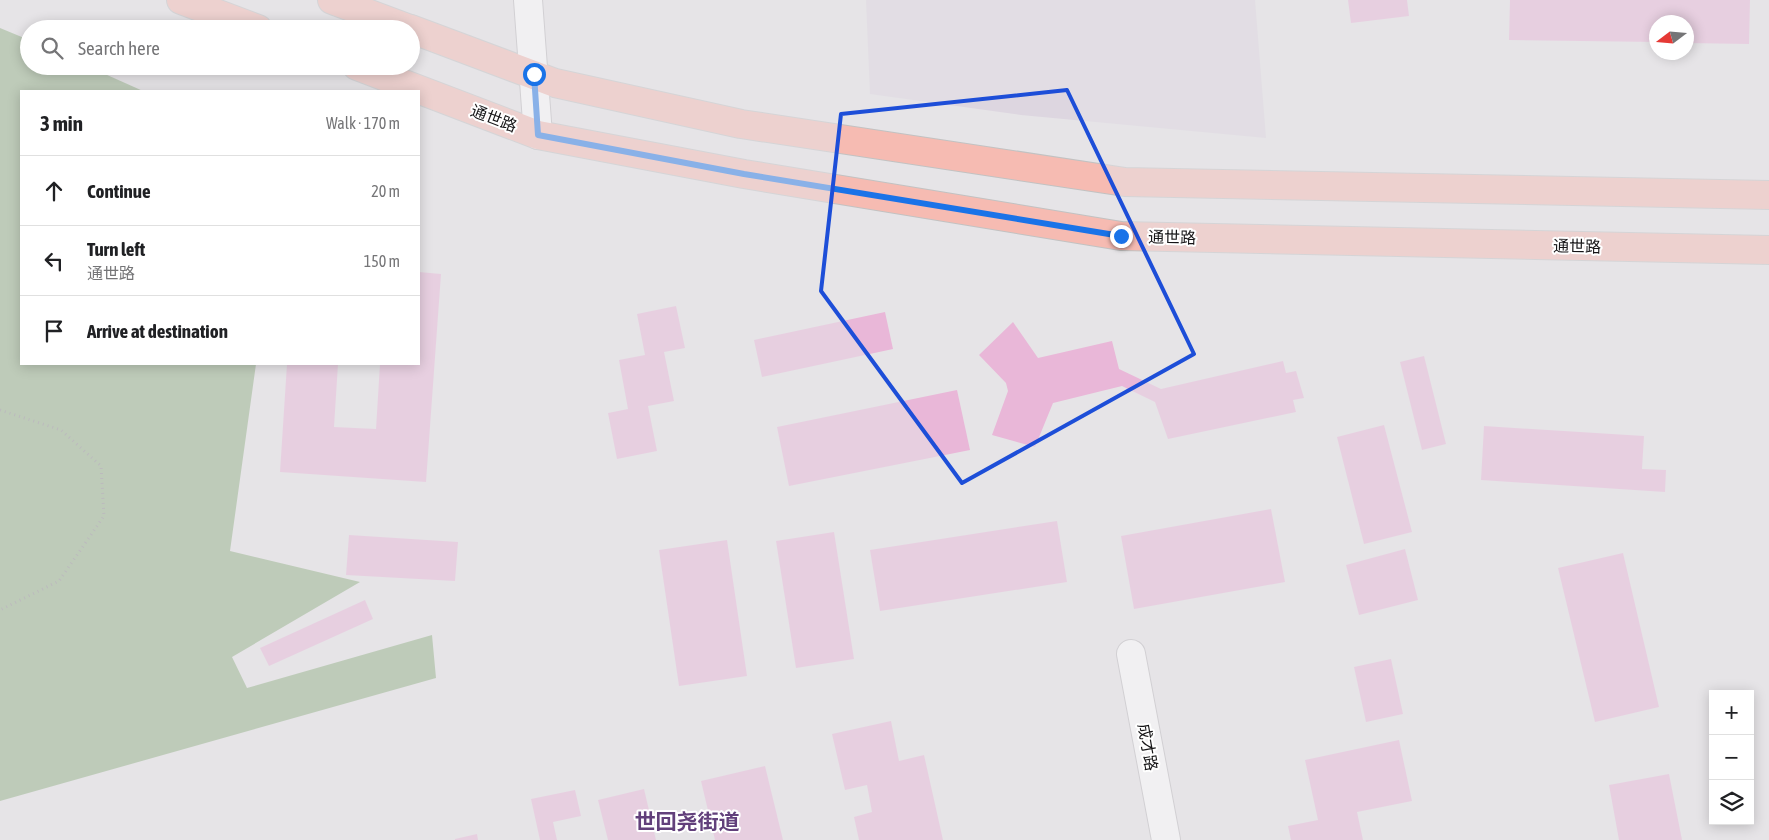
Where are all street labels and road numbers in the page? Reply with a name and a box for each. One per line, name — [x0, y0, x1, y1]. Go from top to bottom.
street label: 通世路 — [468, 101, 520, 135]
street label: 通世路 — [1148, 228, 1196, 246]
street label: 通世路 — [1553, 237, 1601, 255]
street label: 成才路 — [1135, 722, 1161, 772]

